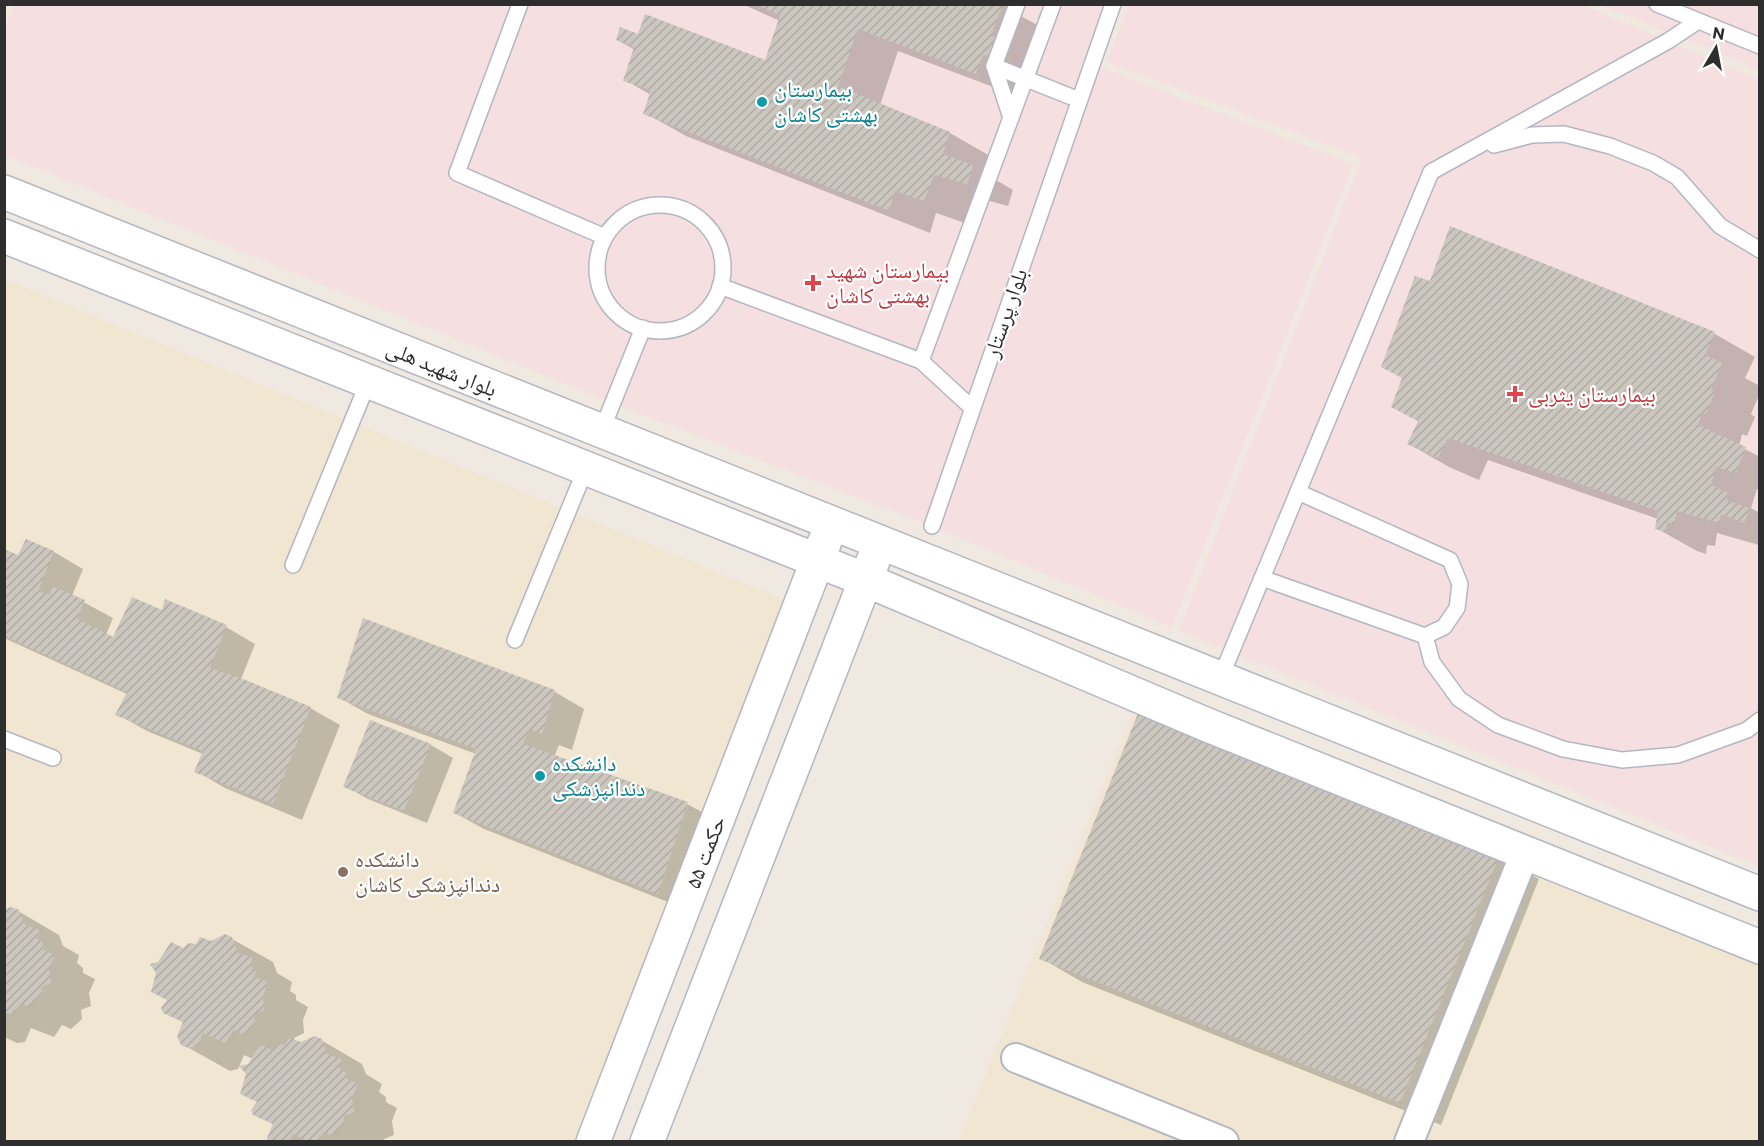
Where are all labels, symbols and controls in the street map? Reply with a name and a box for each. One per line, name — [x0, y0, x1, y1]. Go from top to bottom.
north arrow — [1686, 18, 1746, 78]
text: N — [1711, 22, 1726, 43]
place label: بیمارستان بهشتی کاشان — [774, 75, 878, 128]
marker: بیمارستان بهشتی کاشان — [755, 95, 769, 109]
place label: بیمارستان شهید بهشتی کاشان — [826, 256, 949, 309]
street label: بلوار پرستار — [976, 265, 1033, 362]
marker: بیمارستان شهید بهشتی کاشان — [804, 274, 822, 292]
street label: بلوار شهید هلی — [383, 333, 501, 403]
place label: بیمارستان یثربی — [1528, 380, 1656, 408]
marker: بیمارستان یثربی — [1506, 385, 1524, 403]
place label: دانشکده دندانپزشکی — [552, 749, 645, 802]
marker: دانشکده دندانپزشکی — [533, 769, 547, 783]
street label: حکمت ۵۵ — [678, 812, 731, 892]
place label: دانشکده دندانپزشکی کاشان — [355, 845, 500, 898]
marker: دانشکده دندانپزشکی کاشان — [336, 865, 350, 879]

